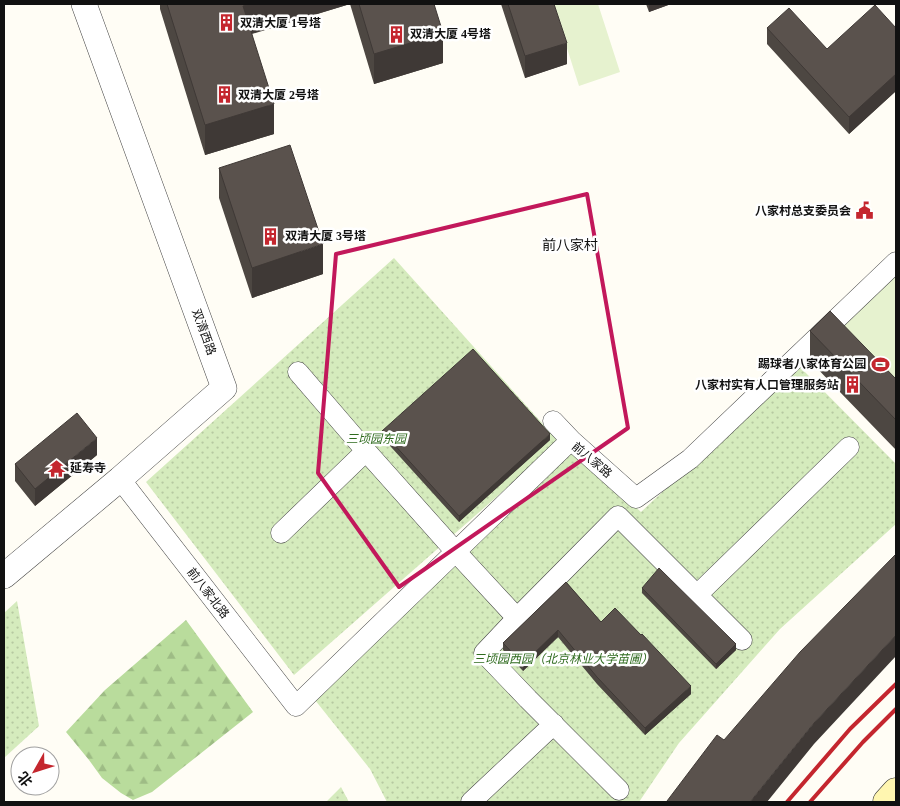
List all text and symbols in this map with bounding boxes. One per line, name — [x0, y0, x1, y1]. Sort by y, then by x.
building icon: 双清大厦 1号塔 — [216, 13, 236, 33]
place label: 双清大厦 1号塔 — [240, 16, 321, 30]
building icon: 双清大厦 4号塔 — [386, 24, 406, 44]
place label: 双清大厦 4号塔 — [410, 27, 491, 41]
building icon: 双清大厦 2号塔 — [214, 85, 234, 105]
place label: 双清大厦 2号塔 — [238, 88, 319, 102]
public building icon: 八家村总支委员会 — [855, 201, 875, 221]
place label: 八家村总支委员会 — [755, 204, 851, 218]
building icon: 双清大厦 3号塔 — [261, 226, 281, 246]
place label: 双清大厦 3号塔 — [285, 229, 366, 243]
district label: 前八家村 — [542, 237, 598, 253]
street label: 双清西路 — [189, 307, 219, 357]
sports icon: 踢球者八家体育公园 — [870, 354, 890, 374]
place label: 踢球者八家体育公园 — [758, 357, 866, 371]
building icon: 八家村实有人口管理服务站 — [843, 375, 863, 395]
place label: 八家村实有人口管理服务站 — [695, 378, 839, 392]
park label: 三顷园东园 — [346, 432, 408, 446]
street label: 前八家路 — [569, 439, 615, 481]
temple icon: 延寿寺 — [46, 458, 66, 478]
place label: 延寿寺 — [70, 461, 106, 475]
street label: 前八家北路 — [184, 565, 232, 621]
park label: 三顷园西园（北京林业大学苗圃） — [473, 652, 653, 666]
north arrow — [10, 746, 60, 796]
text: 北 — [15, 769, 36, 789]

